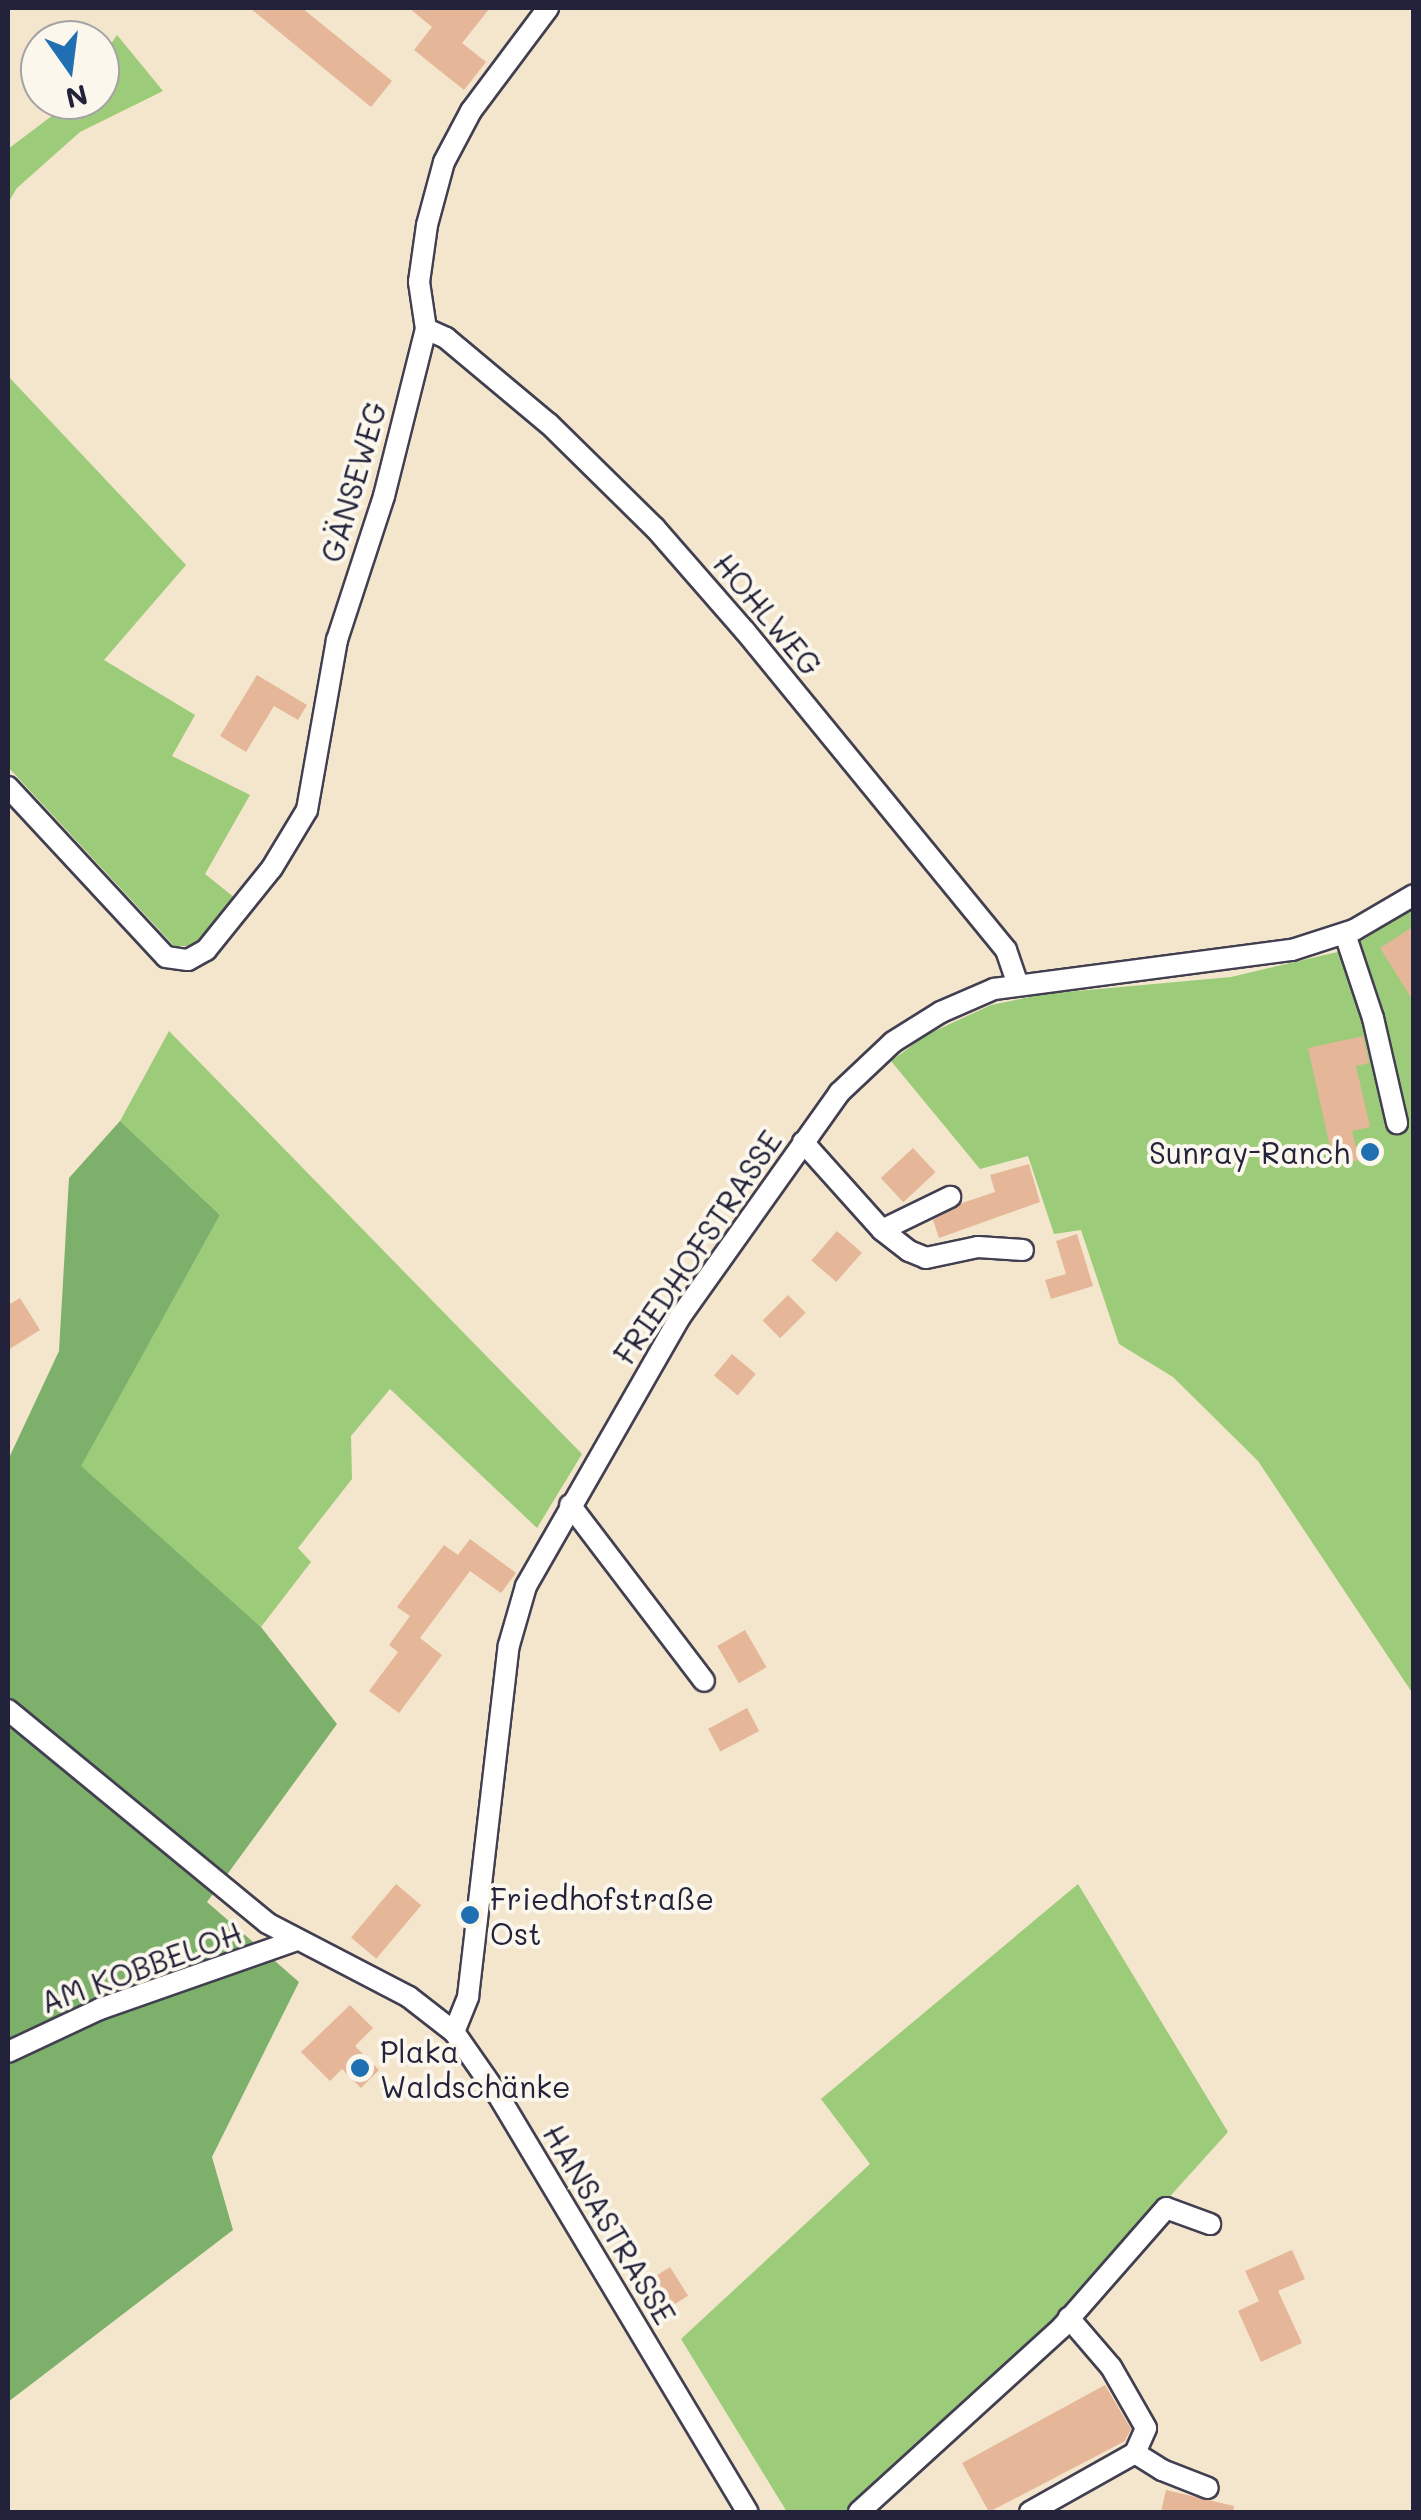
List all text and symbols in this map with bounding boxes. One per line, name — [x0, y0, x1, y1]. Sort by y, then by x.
north arrow — [20, 20, 120, 120]
text: N — [62, 77, 91, 117]
street label: GÄNSEWEG — [313, 398, 393, 566]
street label: HOHLWEG — [707, 546, 829, 682]
street label: FRIEDHOFSTRASSE — [606, 1124, 788, 1370]
place label: Sunray-Ranch — [1149, 1134, 1350, 1170]
marker: Sunray-Ranch — [1359, 1141, 1381, 1163]
place label: Friedhofstraße Ost — [490, 1880, 714, 1950]
marker: Friedhofstraße Ost — [459, 1904, 481, 1926]
street label: AM KOBBELOH — [35, 1914, 247, 2020]
place label: Plaka Waldschänke — [380, 2033, 571, 2104]
marker: Plaka Waldschänke — [349, 2057, 371, 2079]
street label: HANSASTRASSE — [536, 2118, 684, 2330]

